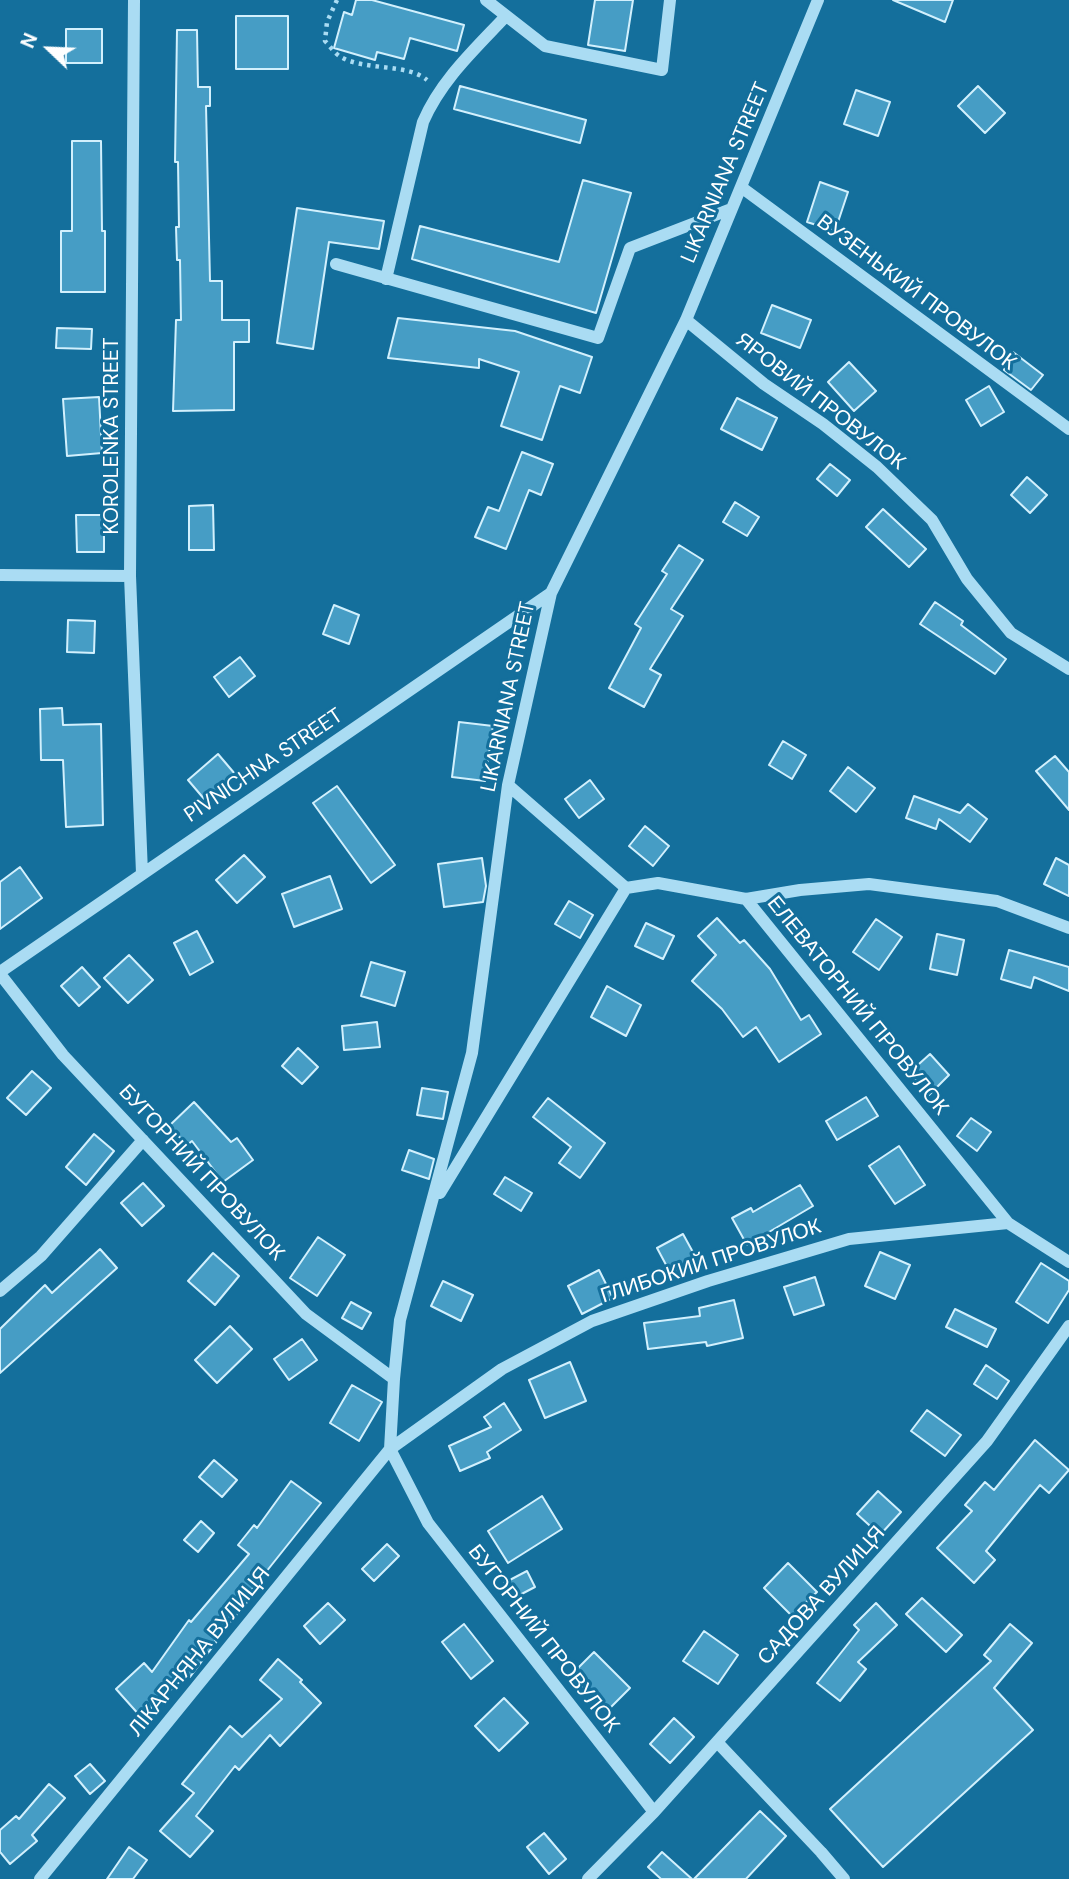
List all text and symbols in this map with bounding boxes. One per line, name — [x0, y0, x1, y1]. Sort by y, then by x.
north arrow — [14, 14, 84, 84]
text: N — [15, 29, 43, 52]
street label: LIKARNIANA STREET — [677, 79, 775, 267]
street label: ВУЗЕНЬКИЙ ПРОВУЛОК — [811, 210, 1021, 376]
street label: ЯРОВИЙ ПРОВУЛОК — [730, 328, 910, 476]
street label: KOROLENKA STREET — [99, 337, 125, 535]
street label: LIKARNIANA STREET — [477, 600, 541, 794]
street label: PIVNICHNA STREET — [180, 704, 348, 828]
street label: ЕЛЕВАТОРНИЙ ПРОВУЛОК — [761, 892, 953, 1120]
street label: БУГОРНИЙ ПРОВУЛОК — [113, 1080, 289, 1266]
street label: ГЛИБОКИЙ ПРОВУЛОК — [598, 1214, 824, 1310]
street label: САДОВА ВУЛИЦЯ — [753, 1521, 891, 1671]
street label: БУГОРНИЙ ПРОВУЛОК — [462, 1540, 624, 1738]
street label: ЛІКАРНЯНА ВУЛИЦЯ — [124, 1562, 276, 1742]

